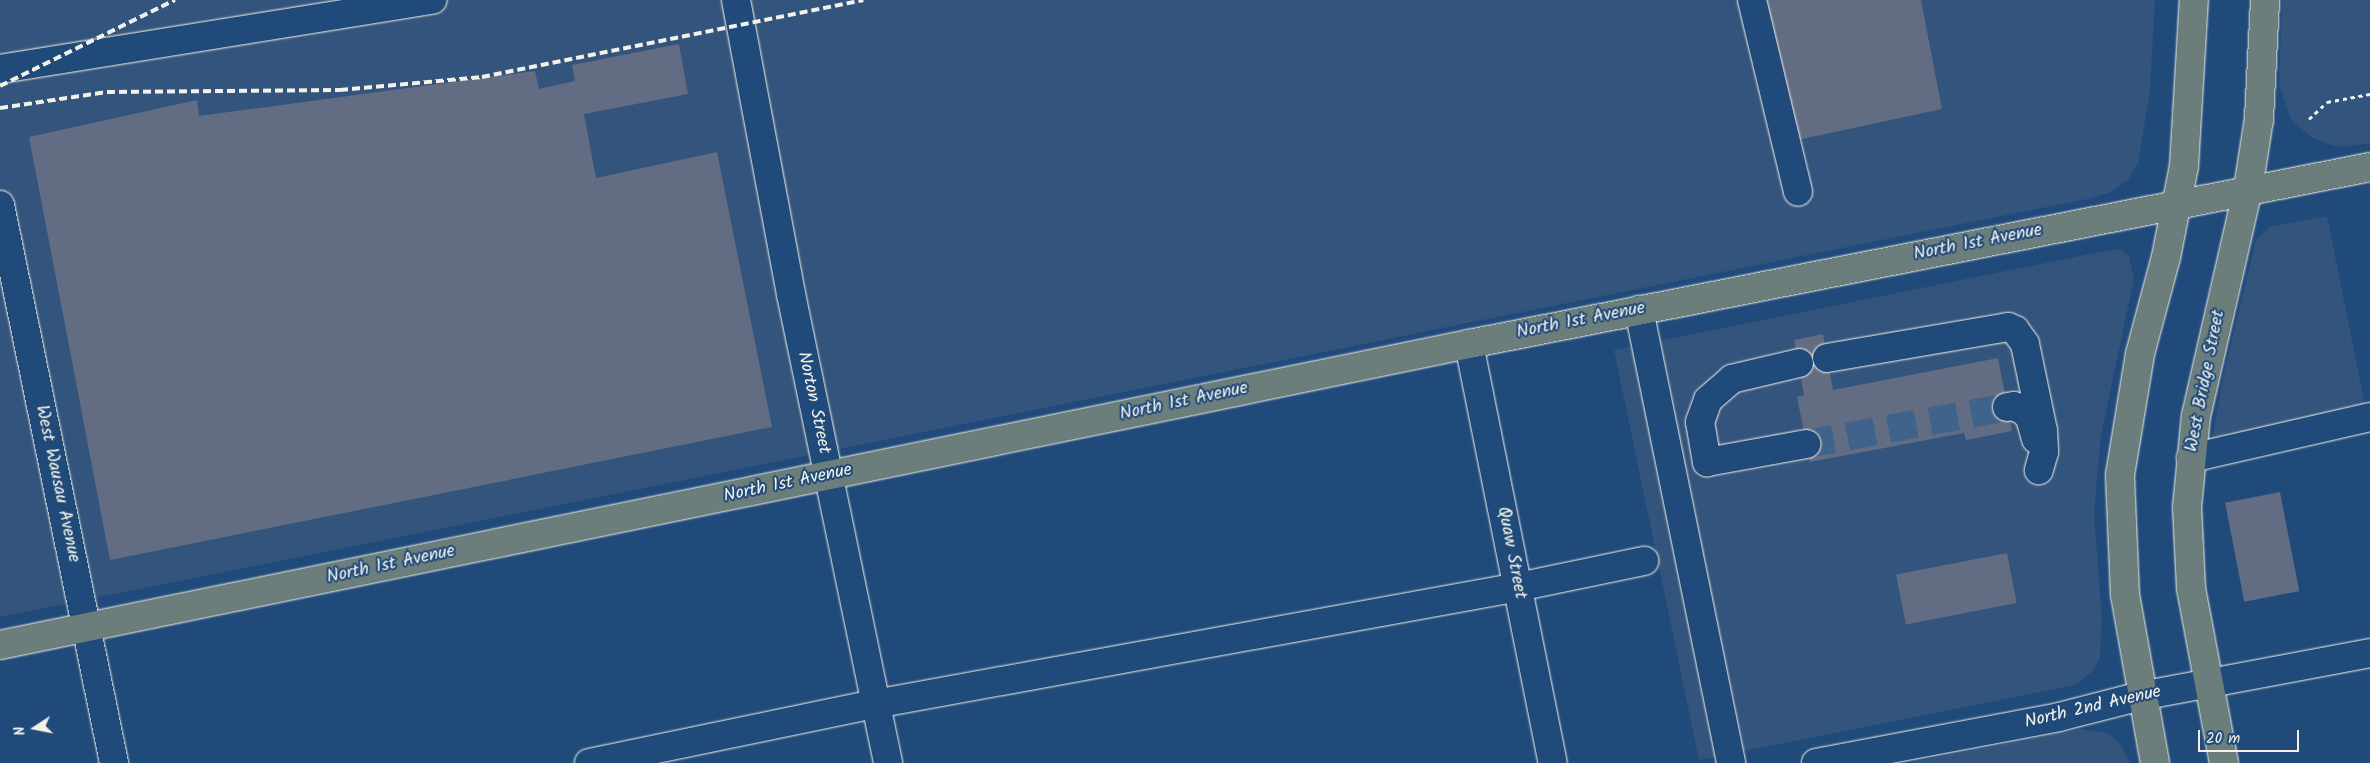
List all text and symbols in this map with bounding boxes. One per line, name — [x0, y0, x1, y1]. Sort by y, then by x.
street label: North 1st Avenue — [1912, 220, 2044, 266]
street label: North 1st Avenue — [1515, 298, 1647, 344]
street label: West Bridge Street — [2182, 308, 2230, 454]
street label: Norton Street — [792, 350, 834, 456]
street label: North 1st Avenue — [1118, 378, 1250, 426]
street label: West Wausau Avenue — [30, 403, 84, 565]
street label: North 1st Avenue — [722, 460, 854, 508]
street label: Quaw Street — [1491, 505, 1531, 601]
street label: North 1st Avenue — [325, 541, 457, 589]
street label: North 2nd Avenue — [2023, 682, 2163, 734]
north arrow — [10, 703, 60, 753]
scale bar — [2200, 720, 2301, 752]
text: N — [9, 724, 32, 737]
text: 20 m — [2206, 727, 2240, 751]

